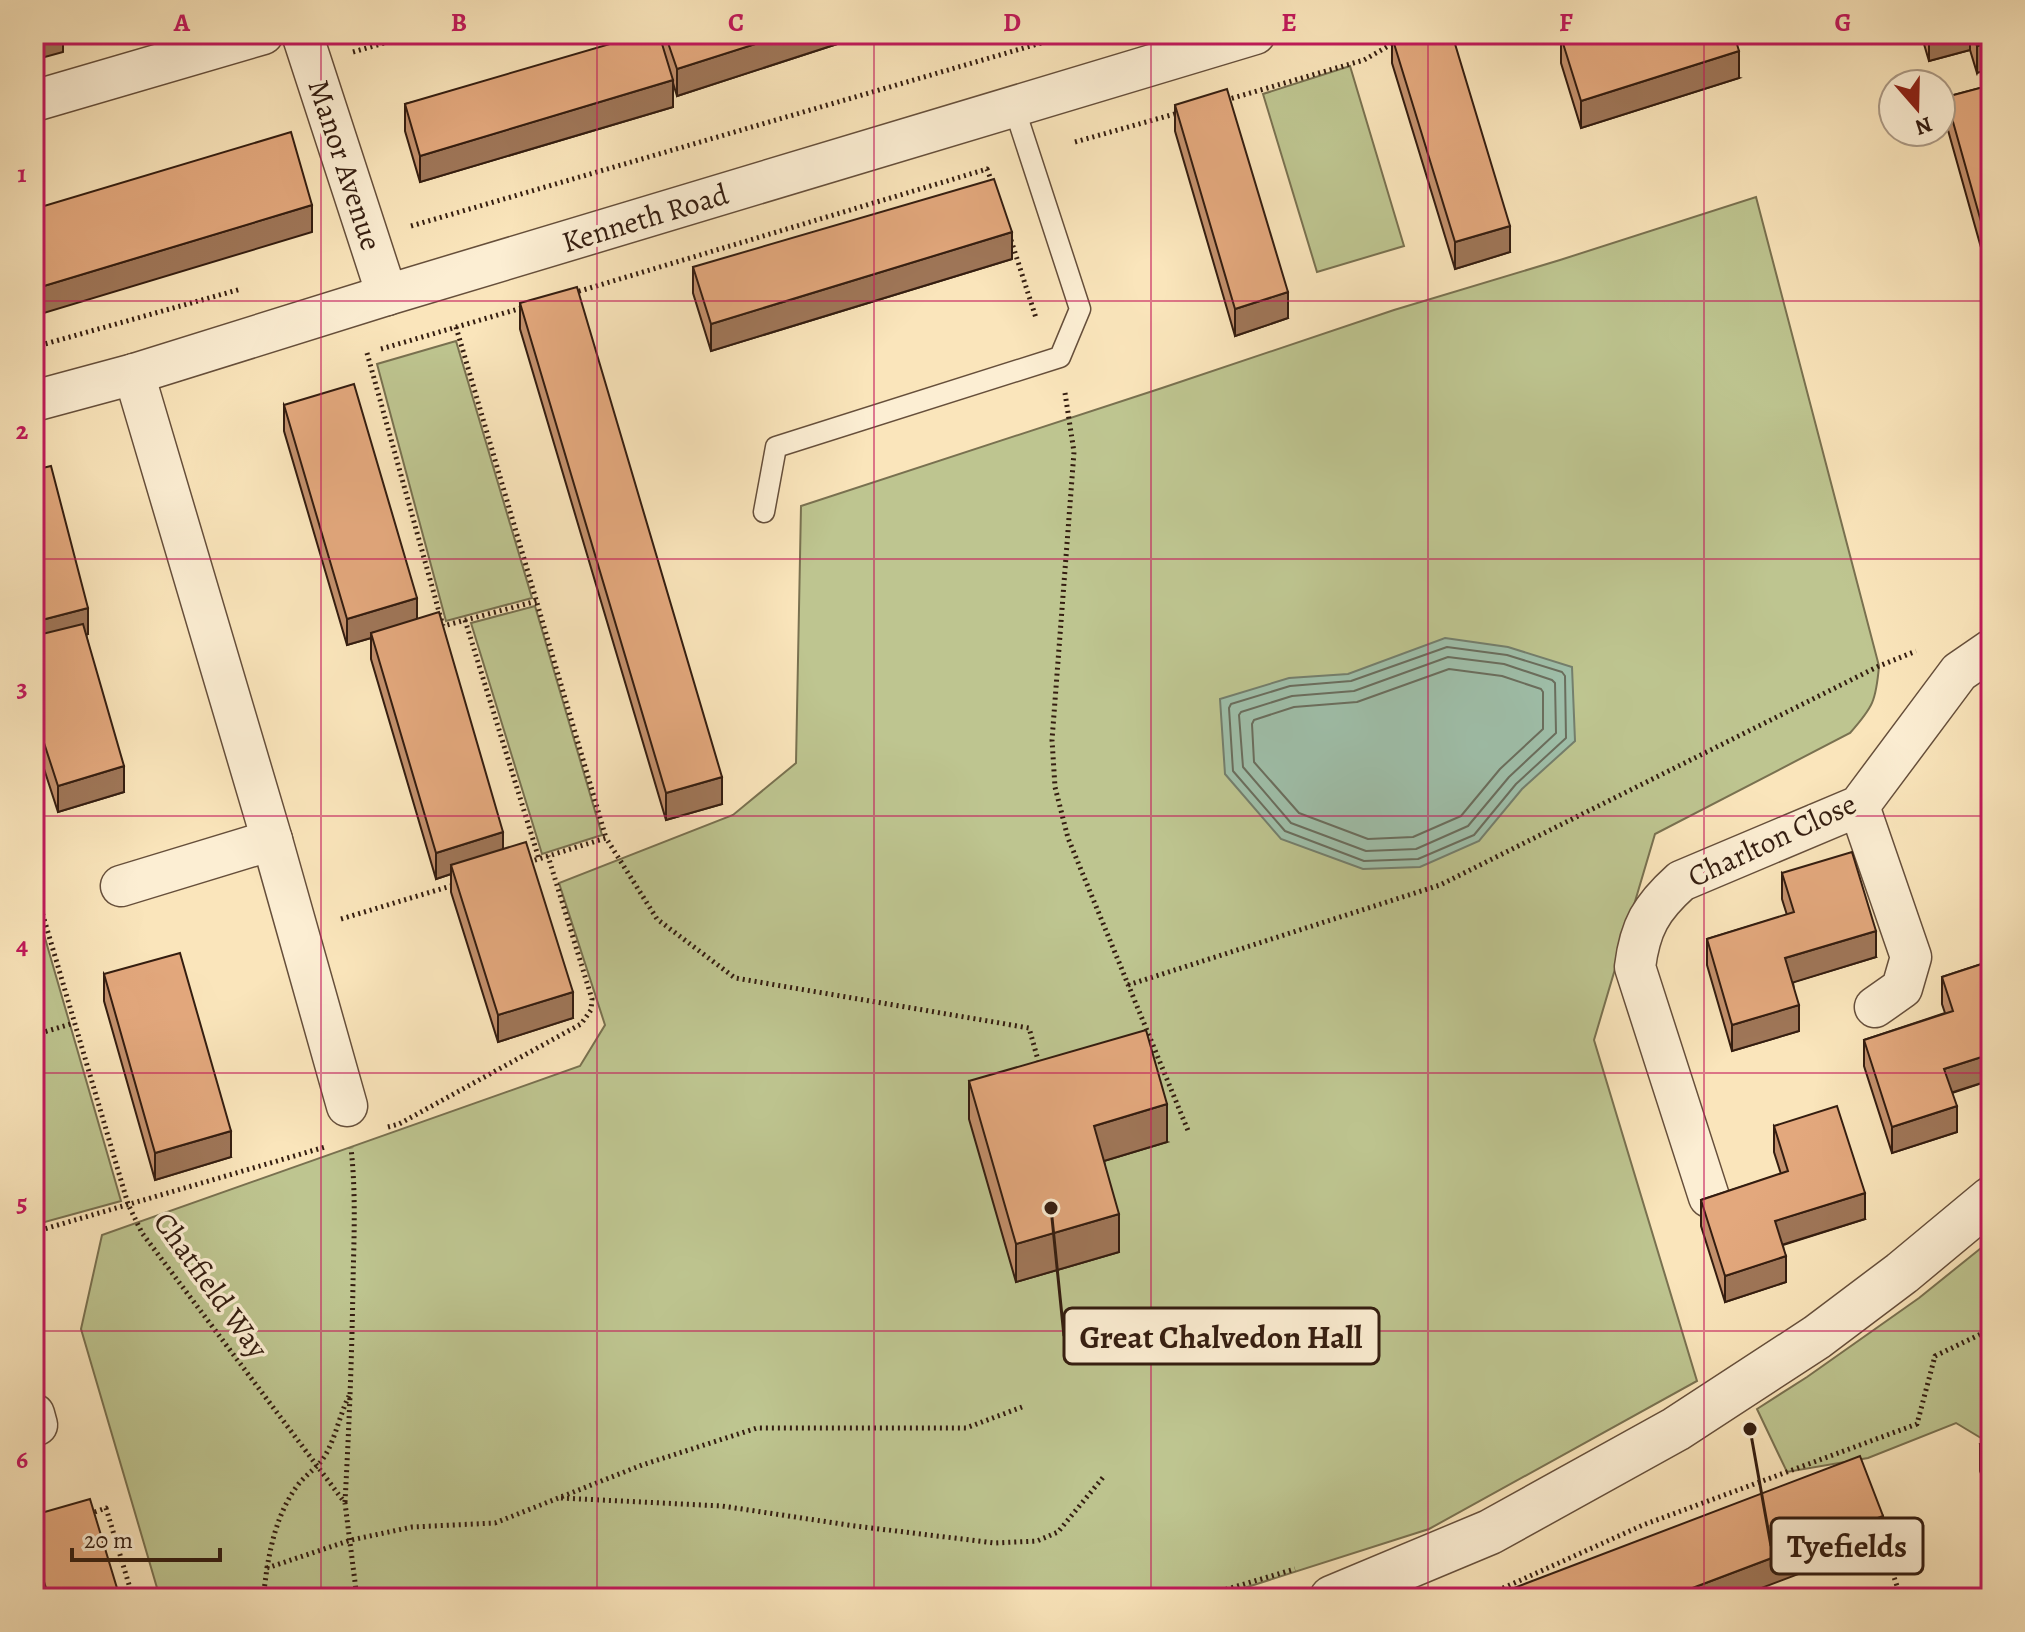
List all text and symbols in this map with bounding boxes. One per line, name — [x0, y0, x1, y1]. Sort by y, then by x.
text: A — [173, 5, 191, 40]
text: B — [451, 5, 467, 40]
text: C — [728, 5, 744, 40]
text: D — [1003, 5, 1021, 40]
text: E — [1281, 5, 1297, 40]
text: F — [1559, 5, 1573, 40]
text: G — [1834, 5, 1852, 40]
north arrow — [1877, 68, 1957, 148]
street label: Manor Avenue — [299, 75, 391, 255]
text: N — [1911, 109, 1936, 143]
text: 1 — [17, 156, 27, 191]
street label: Kenneth Road — [557, 173, 734, 262]
text: 2 — [16, 413, 29, 448]
text: 3 — [16, 670, 28, 705]
street label: Charlton Close — [1681, 784, 1863, 896]
text: 4 — [16, 928, 28, 963]
text: 5 — [16, 1185, 28, 1220]
street label: Chatfield Way — [144, 1204, 278, 1367]
callout: Great Chalvedon Hall — [1064, 1308, 1379, 1364]
text: Great Chalvedon Hall — [1080, 1315, 1363, 1359]
text: 6 — [16, 1442, 28, 1477]
scale bar — [72, 1512, 220, 1562]
callout: Tyefields — [1771, 1518, 1923, 1574]
text: 20 m — [84, 1524, 133, 1556]
text: Tyefields — [1787, 1524, 1907, 1568]

